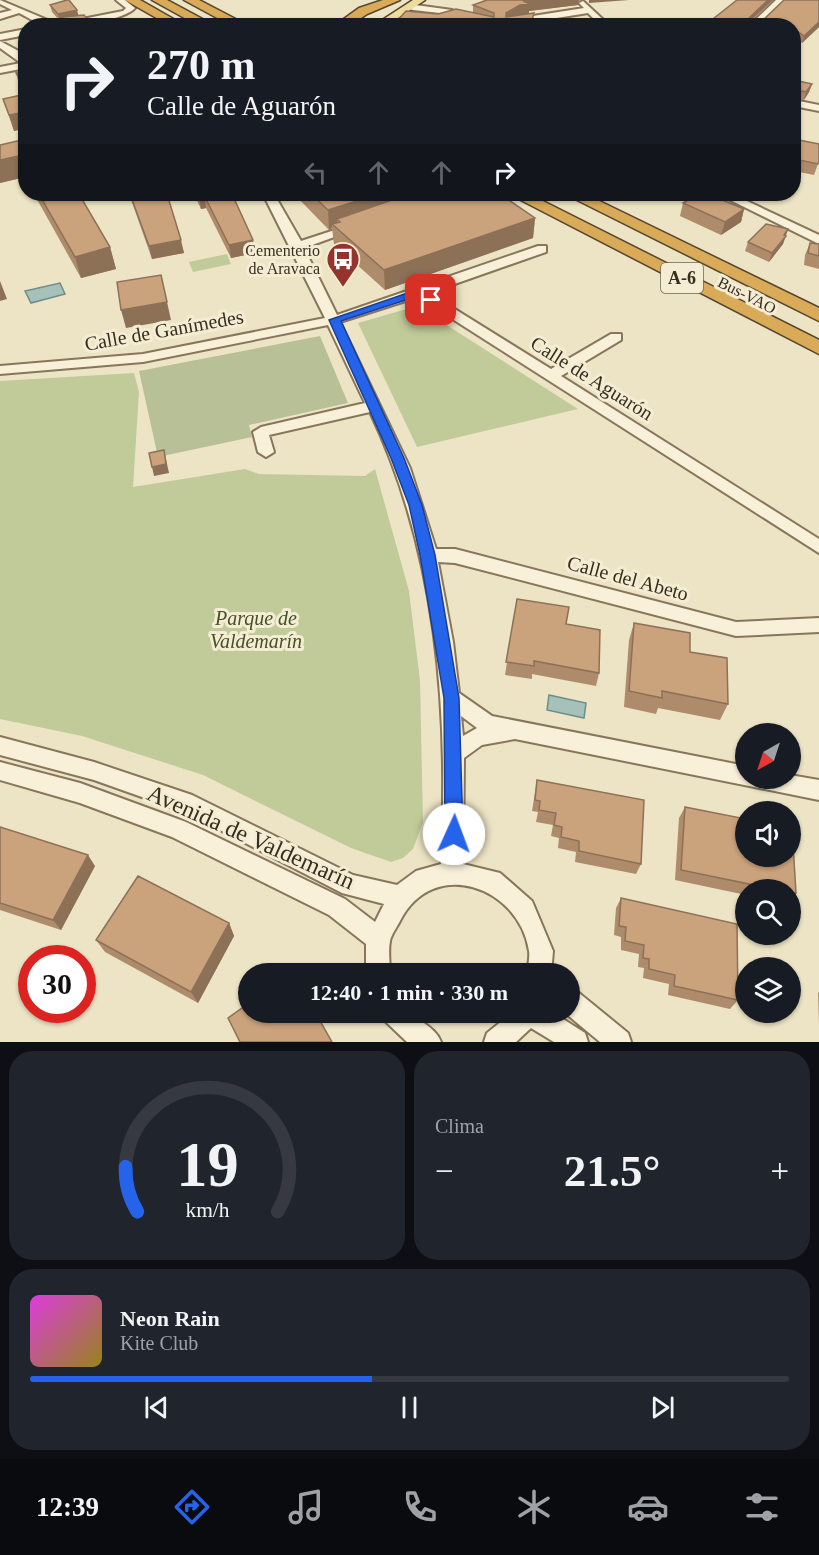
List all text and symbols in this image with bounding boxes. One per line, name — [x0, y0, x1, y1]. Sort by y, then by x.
icon: right — [48, 42, 126, 120]
text: 270 m — [147, 42, 256, 88]
text: Calle de Aguarón — [147, 91, 336, 121]
icon: left — [299, 156, 332, 189]
icon: ahead — [362, 156, 395, 189]
icon: ahead — [425, 156, 458, 189]
icon: right — [488, 156, 521, 189]
bus stop icon: Cementerio de Aravaca — [325, 241, 361, 288]
place label: Cementerio de Aravaca — [245, 242, 320, 277]
road number: A-6 — [661, 263, 703, 293]
street label: Bus-VAO — [715, 273, 779, 317]
pin — [405, 274, 456, 325]
icon: arrive — [414, 283, 447, 316]
street label: Calle de Ganímedes — [83, 305, 245, 355]
street label: Calle de Aguarón — [526, 332, 657, 425]
street label: Calle del Abeto — [565, 551, 691, 605]
park label: Parque de Valdemarín — [210, 607, 302, 652]
north arrow — [735, 723, 801, 789]
map controls — [735, 723, 801, 1023]
street label: Avenida de Valdemarín — [143, 779, 359, 895]
button: sound — [735, 801, 801, 867]
position arrow — [422, 802, 486, 866]
button: search — [735, 879, 801, 945]
speed limit sign: 30 — [18, 945, 96, 1023]
button: layers — [735, 957, 801, 1023]
text: 12:40 · 1 min · 330 m — [310, 980, 508, 1005]
text: Clima — [435, 1115, 484, 1137]
text: 19 — [176, 1130, 238, 1199]
text: 21.5° — [564, 1146, 660, 1196]
text: − — [435, 1153, 454, 1189]
text: + — [770, 1153, 789, 1189]
text: km/h — [185, 1199, 229, 1223]
text: Neon Rain — [120, 1306, 220, 1331]
text: Kite Club — [120, 1332, 198, 1354]
icon: previous — [140, 1391, 173, 1424]
icon: pause — [393, 1391, 426, 1424]
icon: next — [646, 1391, 679, 1424]
icon: directions — [171, 1486, 213, 1528]
icon: music — [285, 1486, 327, 1528]
icon: phone — [399, 1486, 441, 1528]
icon: climate — [513, 1486, 555, 1528]
icon: car — [627, 1486, 669, 1528]
icon: filters — [741, 1486, 783, 1528]
text: 12:39 — [36, 1492, 99, 1522]

